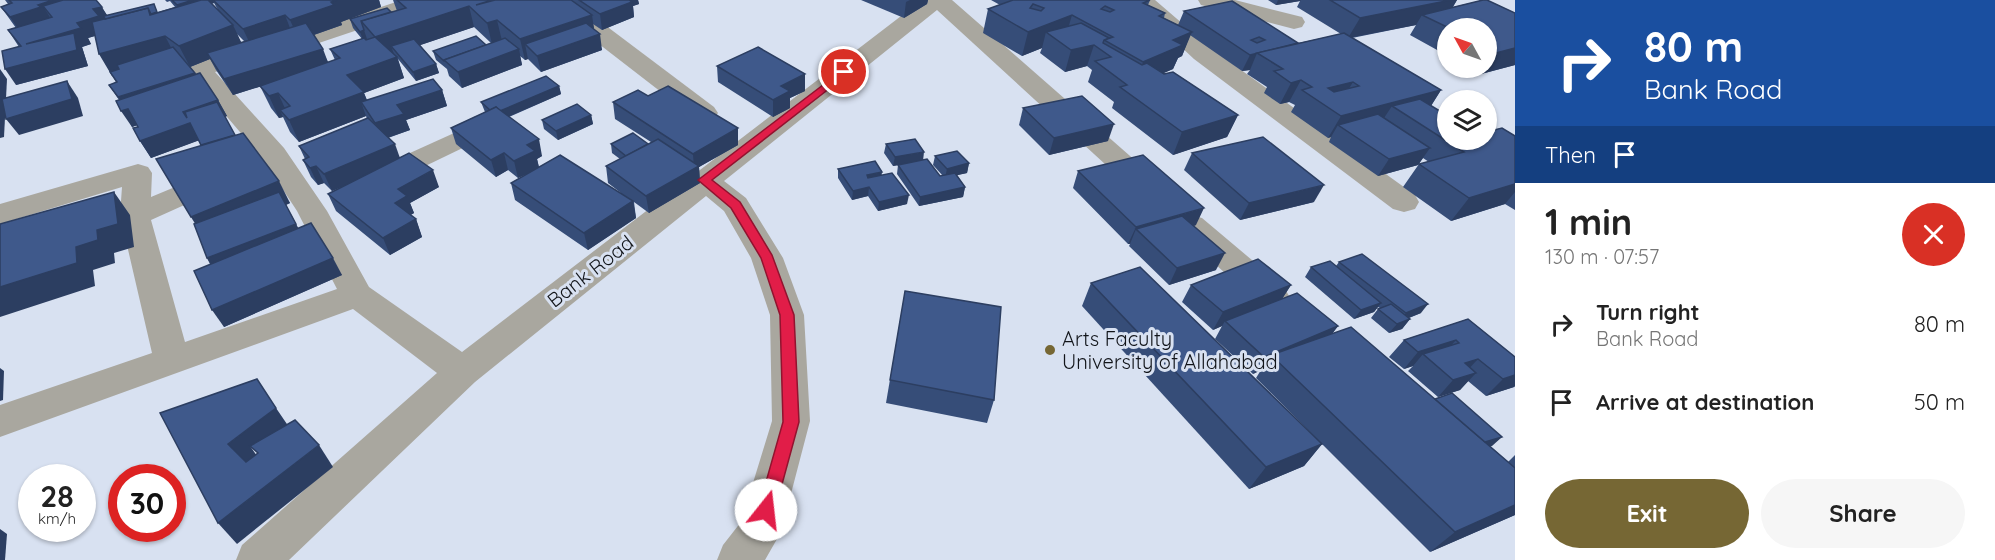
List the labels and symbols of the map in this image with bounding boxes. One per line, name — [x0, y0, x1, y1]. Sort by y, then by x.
north arrow — [1437, 18, 1497, 78]
pin — [818, 46, 869, 97]
street label: Bank Road — [542, 230, 638, 312]
place label: Arts Faculty University of Allahabad — [1062, 326, 1278, 374]
marker: Arts Faculty University of Allahabad — [1043, 343, 1057, 357]
speed limit sign: 30 — [108, 464, 186, 542]
position arrow — [734, 478, 798, 542]

